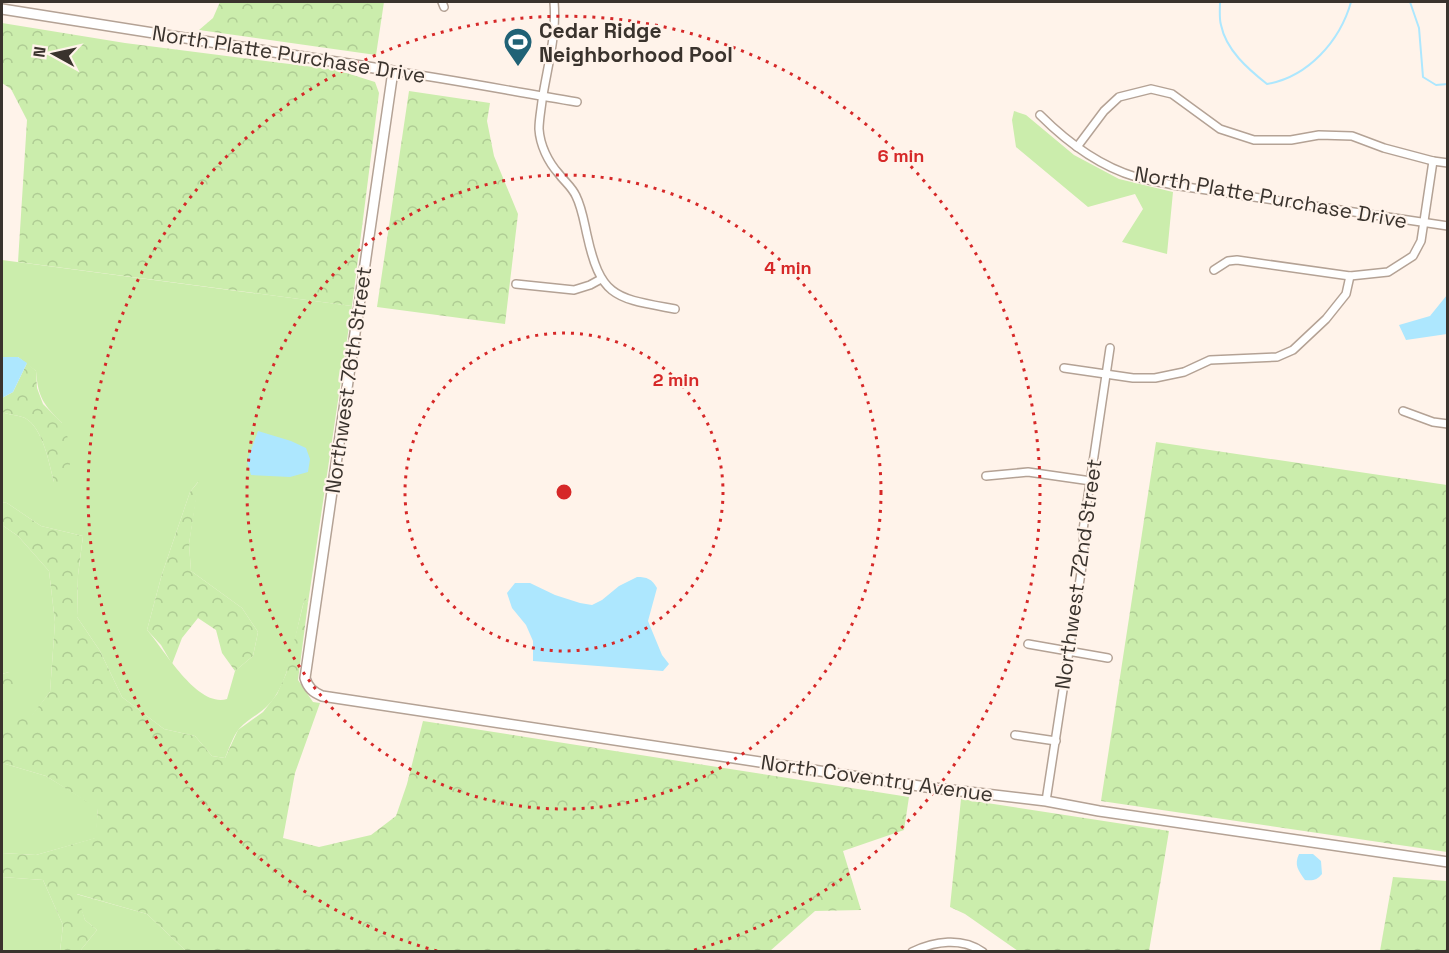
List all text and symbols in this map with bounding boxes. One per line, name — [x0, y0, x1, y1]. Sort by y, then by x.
place label: Cedar Ridge Neighborhood Pool — [539, 17, 733, 68]
street label: North Platte Purchase Drive — [150, 19, 428, 89]
north arrow — [24, 24, 84, 84]
sports icon: Cedar Ridge Neighborhood Pool — [502, 26, 534, 68]
text: N — [28, 45, 51, 59]
text: 6 min — [878, 144, 924, 167]
street label: North Platte Purchase Drive — [1133, 160, 1409, 234]
text: 4 min — [764, 256, 812, 279]
street label: Northwest 76th Street — [319, 265, 377, 495]
text: 2 min — [653, 368, 699, 391]
street label: Northwest 72nd Street — [1048, 457, 1108, 691]
centre of rings — [554, 482, 574, 502]
street label: North Coventry Avenue — [759, 748, 995, 808]

